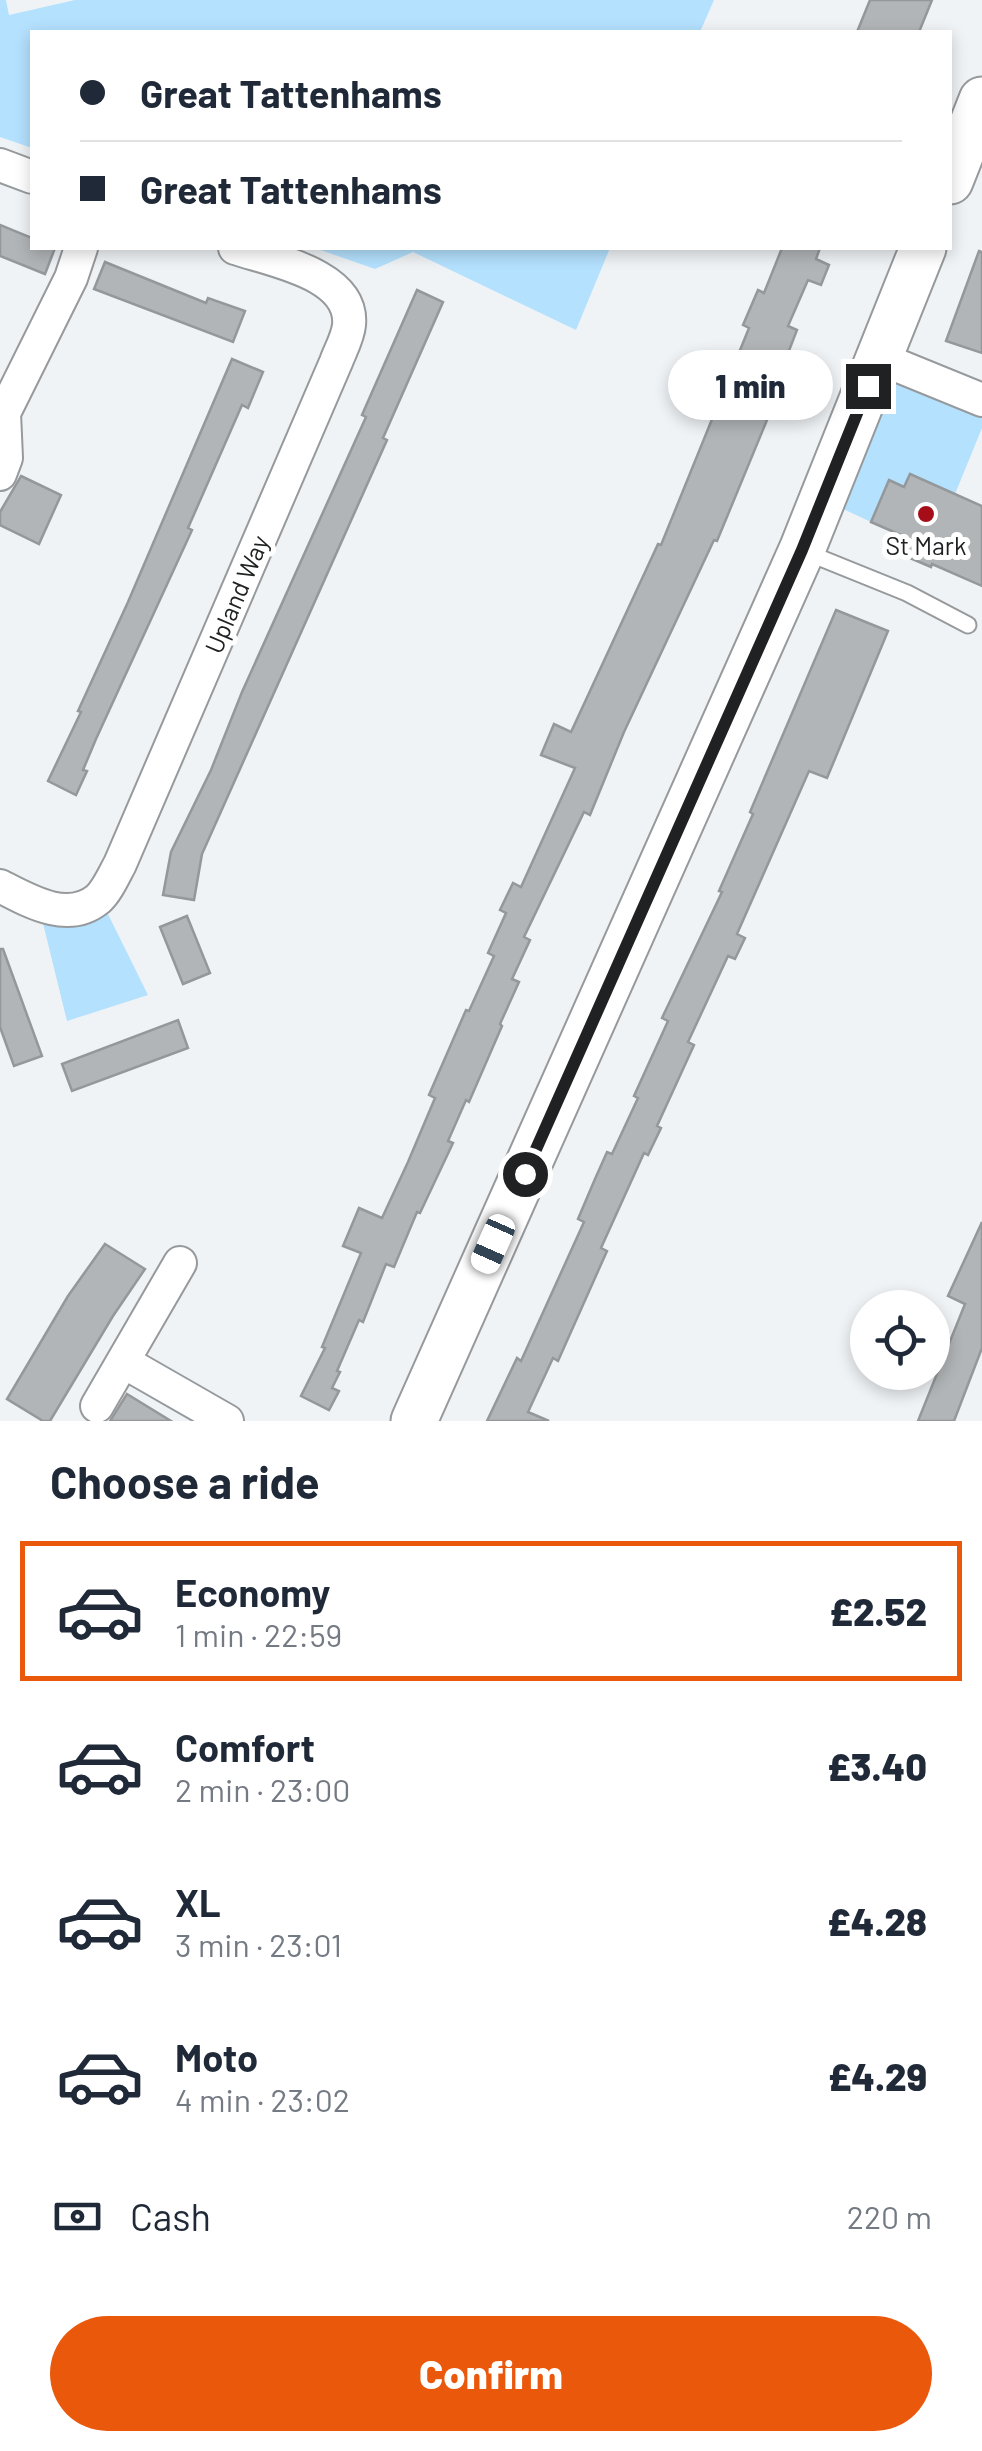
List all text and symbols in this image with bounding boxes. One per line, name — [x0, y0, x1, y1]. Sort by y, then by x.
text: Great Tattenhams — [140, 70, 442, 116]
text: Great Tattenhams — [140, 166, 442, 212]
callout: 1 min — [668, 351, 833, 421]
route end — [846, 364, 891, 409]
text: 1 min — [715, 366, 786, 404]
marker: St Mark — [915, 503, 937, 525]
street label: Upland Way — [198, 530, 274, 658]
place label: St Mark — [886, 530, 966, 560]
route start — [503, 1152, 548, 1197]
car — [467, 1210, 519, 1278]
map controls — [850, 1290, 950, 1390]
button: locate — [850, 1290, 950, 1390]
text: Choose a ride — [50, 1454, 320, 1508]
icon: car — [55, 1566, 145, 1656]
text: Economy — [175, 1569, 330, 1615]
text: £2.52 — [830, 1588, 927, 1634]
text: 1 min · 22:59 — [175, 1615, 342, 1653]
icon: car — [55, 1721, 145, 1811]
text: Comfort — [175, 1724, 315, 1770]
text: £3.40 — [827, 1743, 927, 1789]
text: 2 min · 23:00 — [175, 1770, 350, 1808]
icon: car — [55, 1876, 145, 1966]
text: XL — [175, 1879, 221, 1925]
text: £4.28 — [827, 1898, 927, 1944]
text: 3 min · 23:01 — [175, 1925, 342, 1963]
icon: car — [55, 2031, 145, 2121]
text: Moto — [175, 2034, 258, 2080]
text: £4.29 — [828, 2053, 927, 2099]
text: 4 min · 23:02 — [175, 2080, 350, 2118]
icon: cash — [50, 2189, 105, 2244]
text: Cash — [130, 2193, 211, 2239]
text: 220 m — [847, 2197, 932, 2235]
button: Confirm — [50, 2316, 932, 2431]

